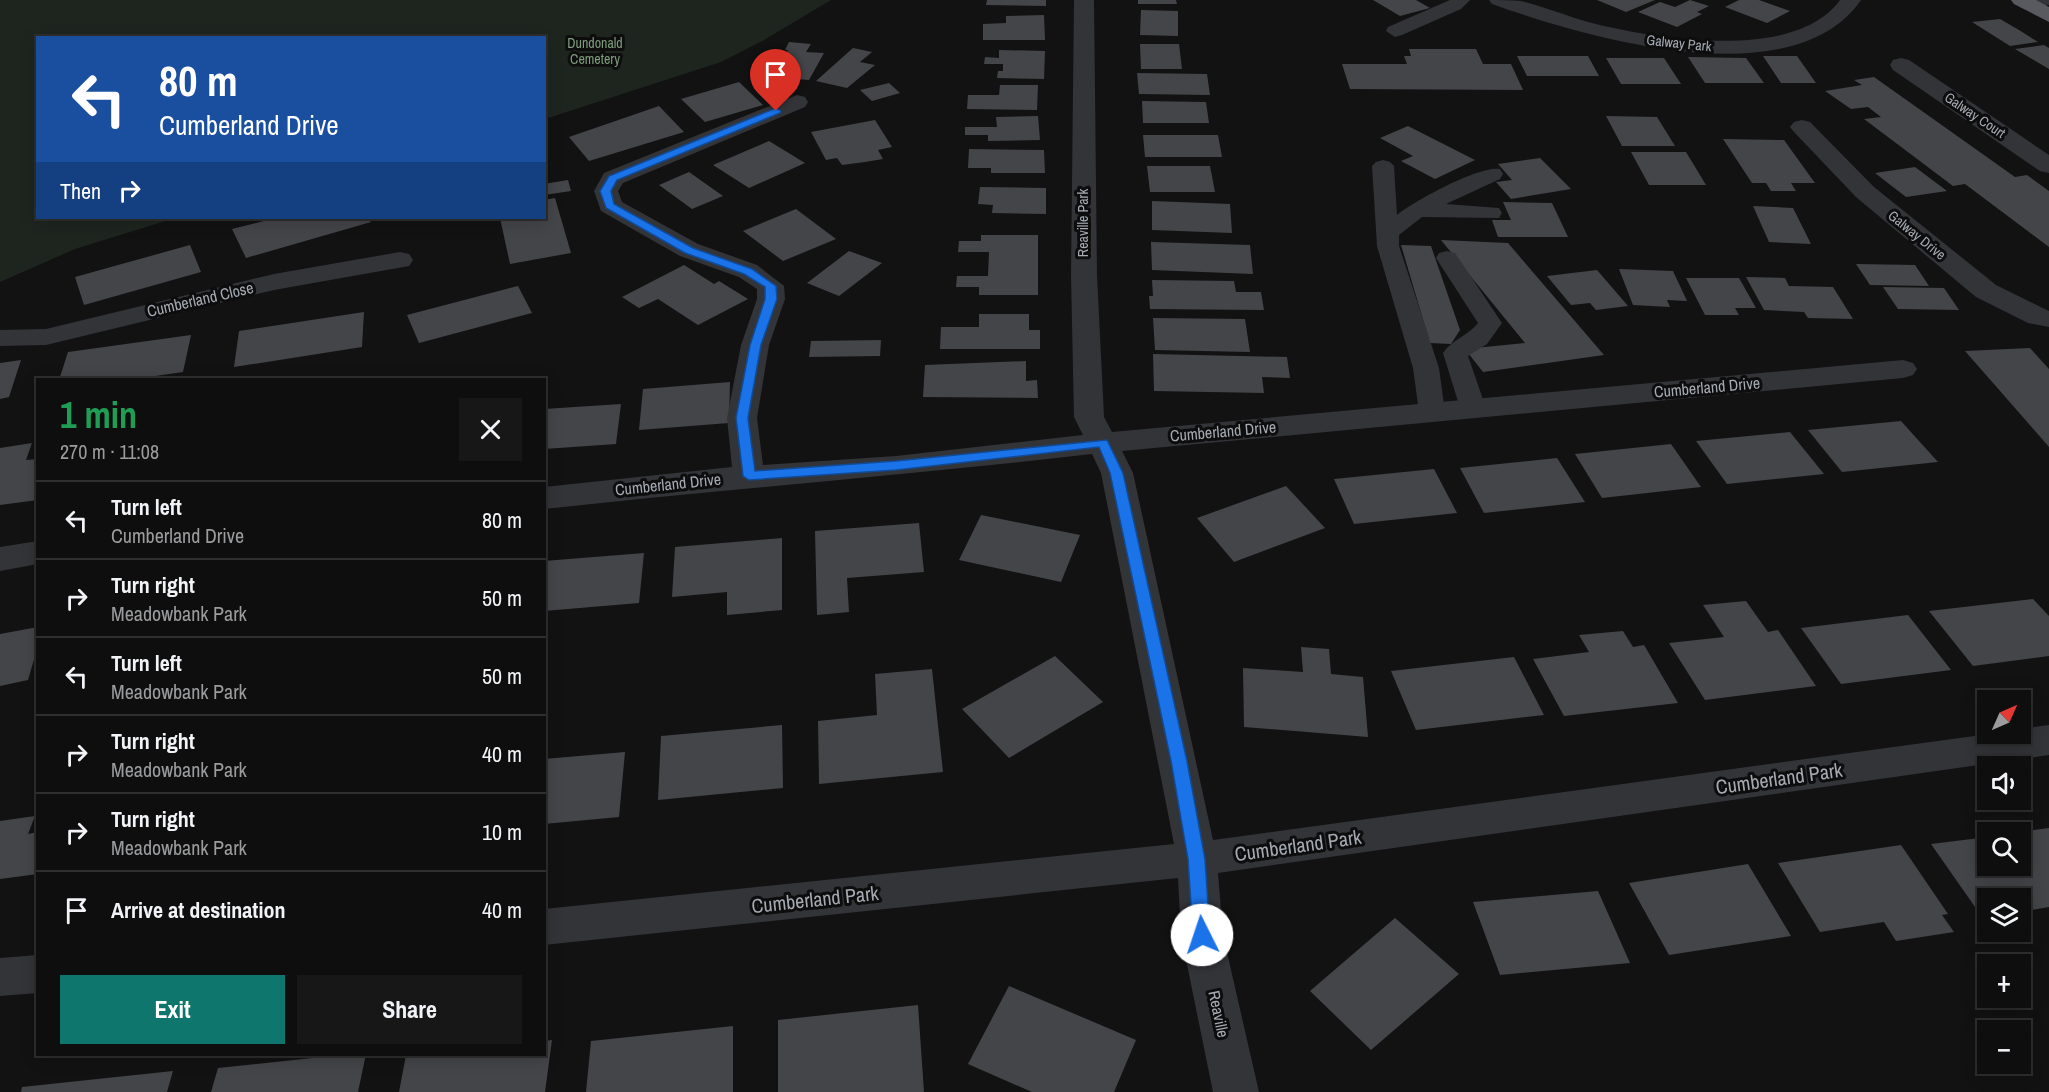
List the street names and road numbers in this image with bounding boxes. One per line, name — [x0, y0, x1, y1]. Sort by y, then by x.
street label: Galway Park — [1646, 31, 1713, 55]
street label: Galway Court — [1941, 88, 2009, 142]
street label: Reaville Park — [1074, 189, 1092, 257]
street label: Galway Drive — [1885, 206, 1949, 264]
street label: Cumberland Close — [145, 276, 255, 322]
street label: Cumberland Drive — [1653, 371, 1761, 403]
street label: Cumberland Drive — [1169, 415, 1277, 447]
street label: Cumberland Drive — [614, 467, 722, 501]
street label: Cumberland Park — [1714, 756, 1845, 800]
street label: Cumberland Park — [1233, 823, 1364, 867]
street label: Cumberland Park — [750, 879, 881, 919]
street label: Reaville — [1203, 989, 1235, 1039]

